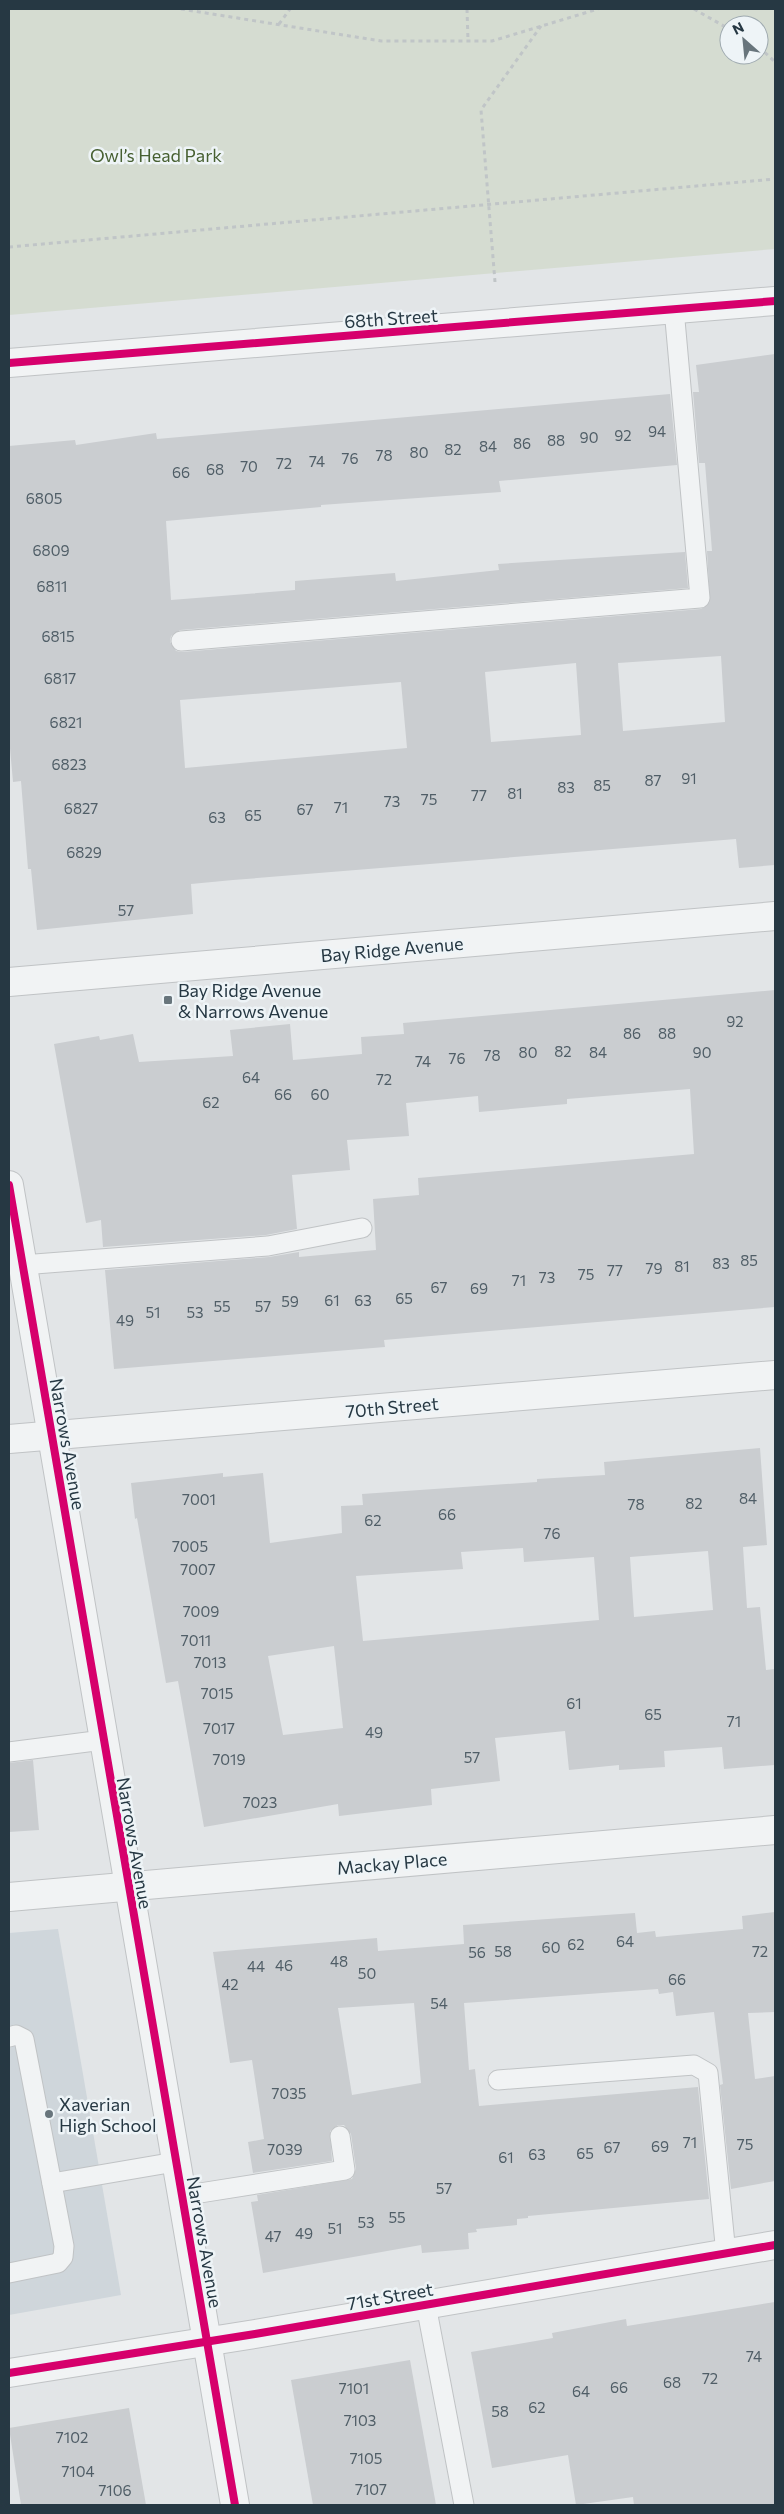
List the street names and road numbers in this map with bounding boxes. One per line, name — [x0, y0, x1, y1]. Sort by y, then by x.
street label: 68th Street — [343, 304, 439, 332]
street label: Bay Ridge Avenue — [320, 932, 464, 966]
street label: Narrows Avenue — [46, 1376, 90, 1512]
street label: 70th Street — [345, 1392, 439, 1422]
street label: Narrows Avenue — [113, 1775, 157, 1911]
street label: Mackay Place — [336, 1847, 448, 1879]
street label: Narrows Avenue — [183, 2174, 227, 2310]
street label: 71st Street — [345, 2278, 435, 2314]

